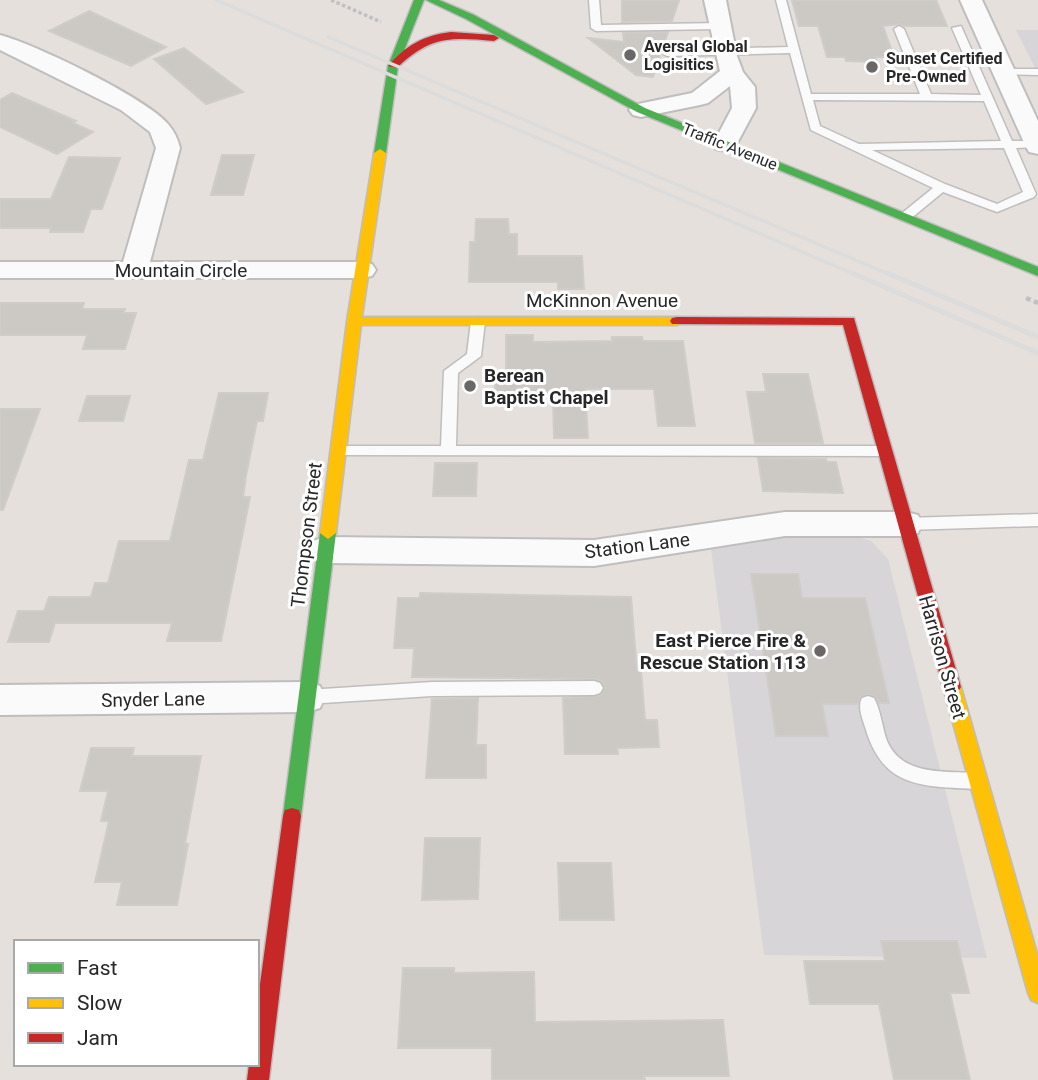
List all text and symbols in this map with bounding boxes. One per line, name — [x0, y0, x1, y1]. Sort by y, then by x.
place label: Aversal Global Logisitics — [644, 37, 748, 74]
marker: Aversal Global Logisitics — [622, 47, 638, 63]
place label: Sunset Certified Pre-Owned — [886, 49, 1002, 86]
marker: Sunset Certified Pre-Owned — [864, 59, 880, 75]
street label: Traffic Avenue — [679, 119, 780, 174]
street label: Mountain Circle — [115, 259, 247, 282]
street label: McKinnon Avenue — [526, 289, 678, 312]
place label: Berean Baptist Chapel — [484, 364, 609, 409]
marker: Berean Baptist Chapel — [462, 378, 478, 394]
street label: Thompson Street — [286, 461, 327, 609]
street label: Station Lane — [583, 528, 691, 563]
street label: Harrison Street — [914, 593, 971, 722]
place label: East Pierce Fire & Rescue Station 113 — [640, 629, 806, 674]
marker: East Pierce Fire & Rescue Station 113 — [812, 643, 828, 659]
street label: Snyder Lane — [101, 687, 205, 712]
legend — [14, 940, 259, 1066]
text: Fast — [77, 956, 118, 980]
text: Slow — [77, 991, 123, 1015]
text: Jam — [77, 1026, 118, 1050]

